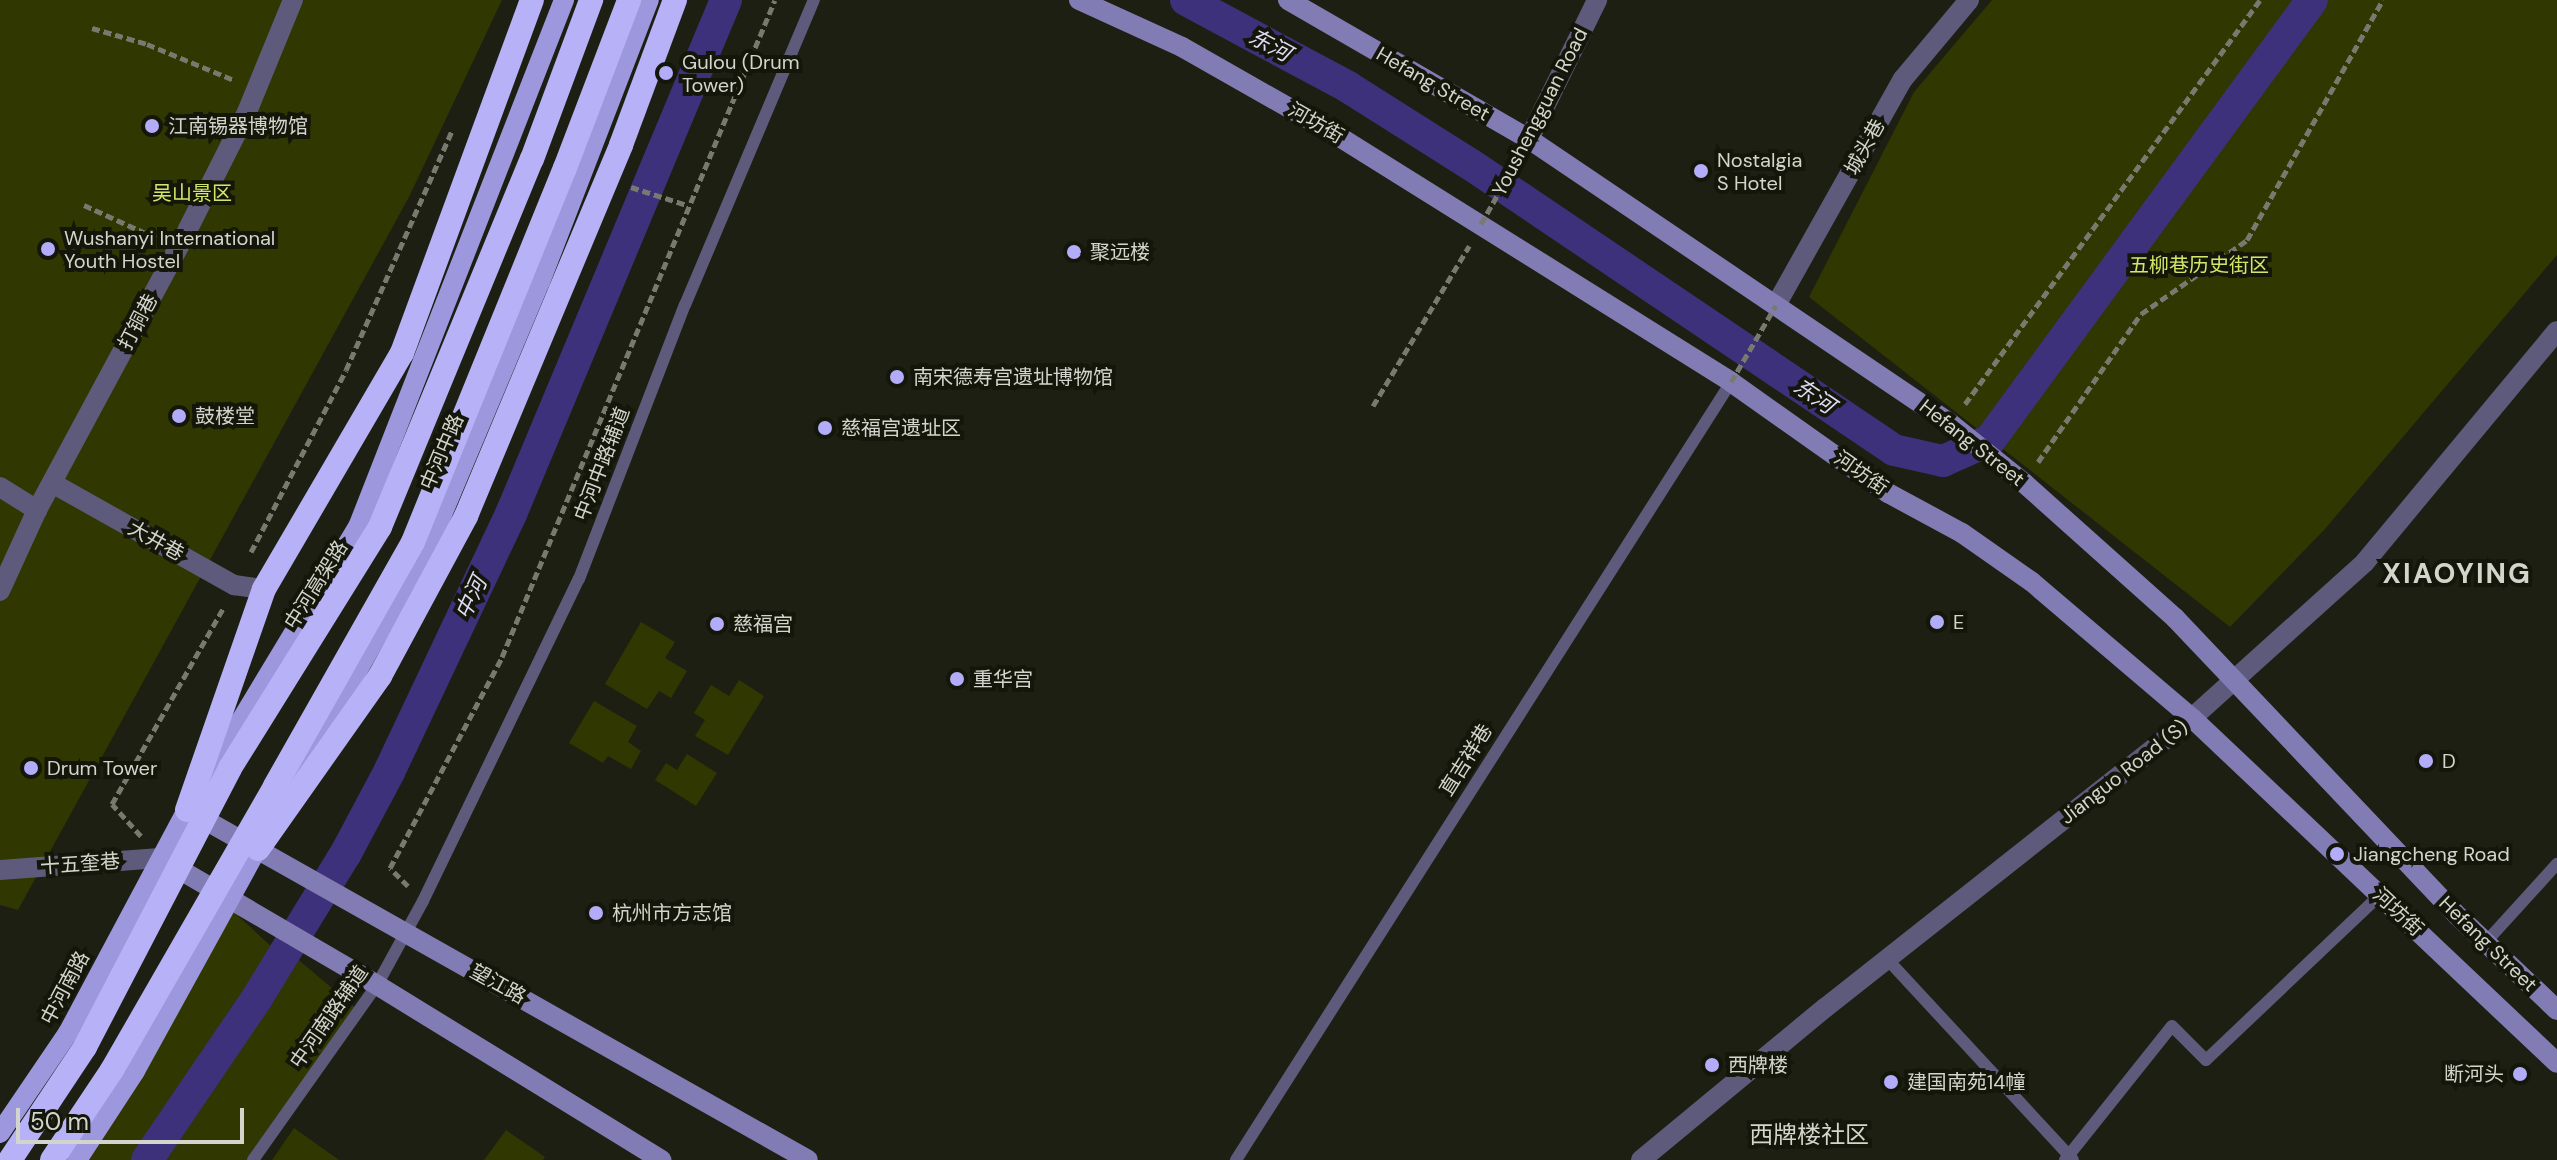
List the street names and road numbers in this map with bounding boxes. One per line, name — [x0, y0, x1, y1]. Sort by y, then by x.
street label: Youshengguan Road — [1487, 24, 1593, 200]
street label: Hefang Street — [1372, 42, 1494, 126]
street label: 河坊街 — [1284, 98, 1348, 148]
street label: 城头巷 — [1840, 115, 1890, 179]
street label: 打铜巷 — [113, 290, 163, 354]
street label: Hefang Street — [1915, 394, 2029, 492]
street label: 中河中路辅道 — [569, 404, 635, 524]
street label: 中河中路 — [415, 410, 469, 494]
street label: 河坊街 — [1830, 446, 1892, 500]
street label: 大井巷 — [124, 516, 188, 566]
street label: 中河高架路 — [279, 536, 353, 634]
street label: Jianguo Road (S) — [2055, 715, 2193, 829]
street label: 直吉祥巷 — [1435, 720, 1497, 800]
street label: 十五奎巷 — [39, 849, 121, 879]
street label: 河坊街 — [2368, 883, 2428, 941]
street label: Hefang Street — [2434, 891, 2542, 997]
street label: 中河南路 — [36, 947, 94, 1029]
street label: 望江路 — [466, 959, 530, 1009]
street label: 中河南路辅道 — [285, 961, 373, 1073]

